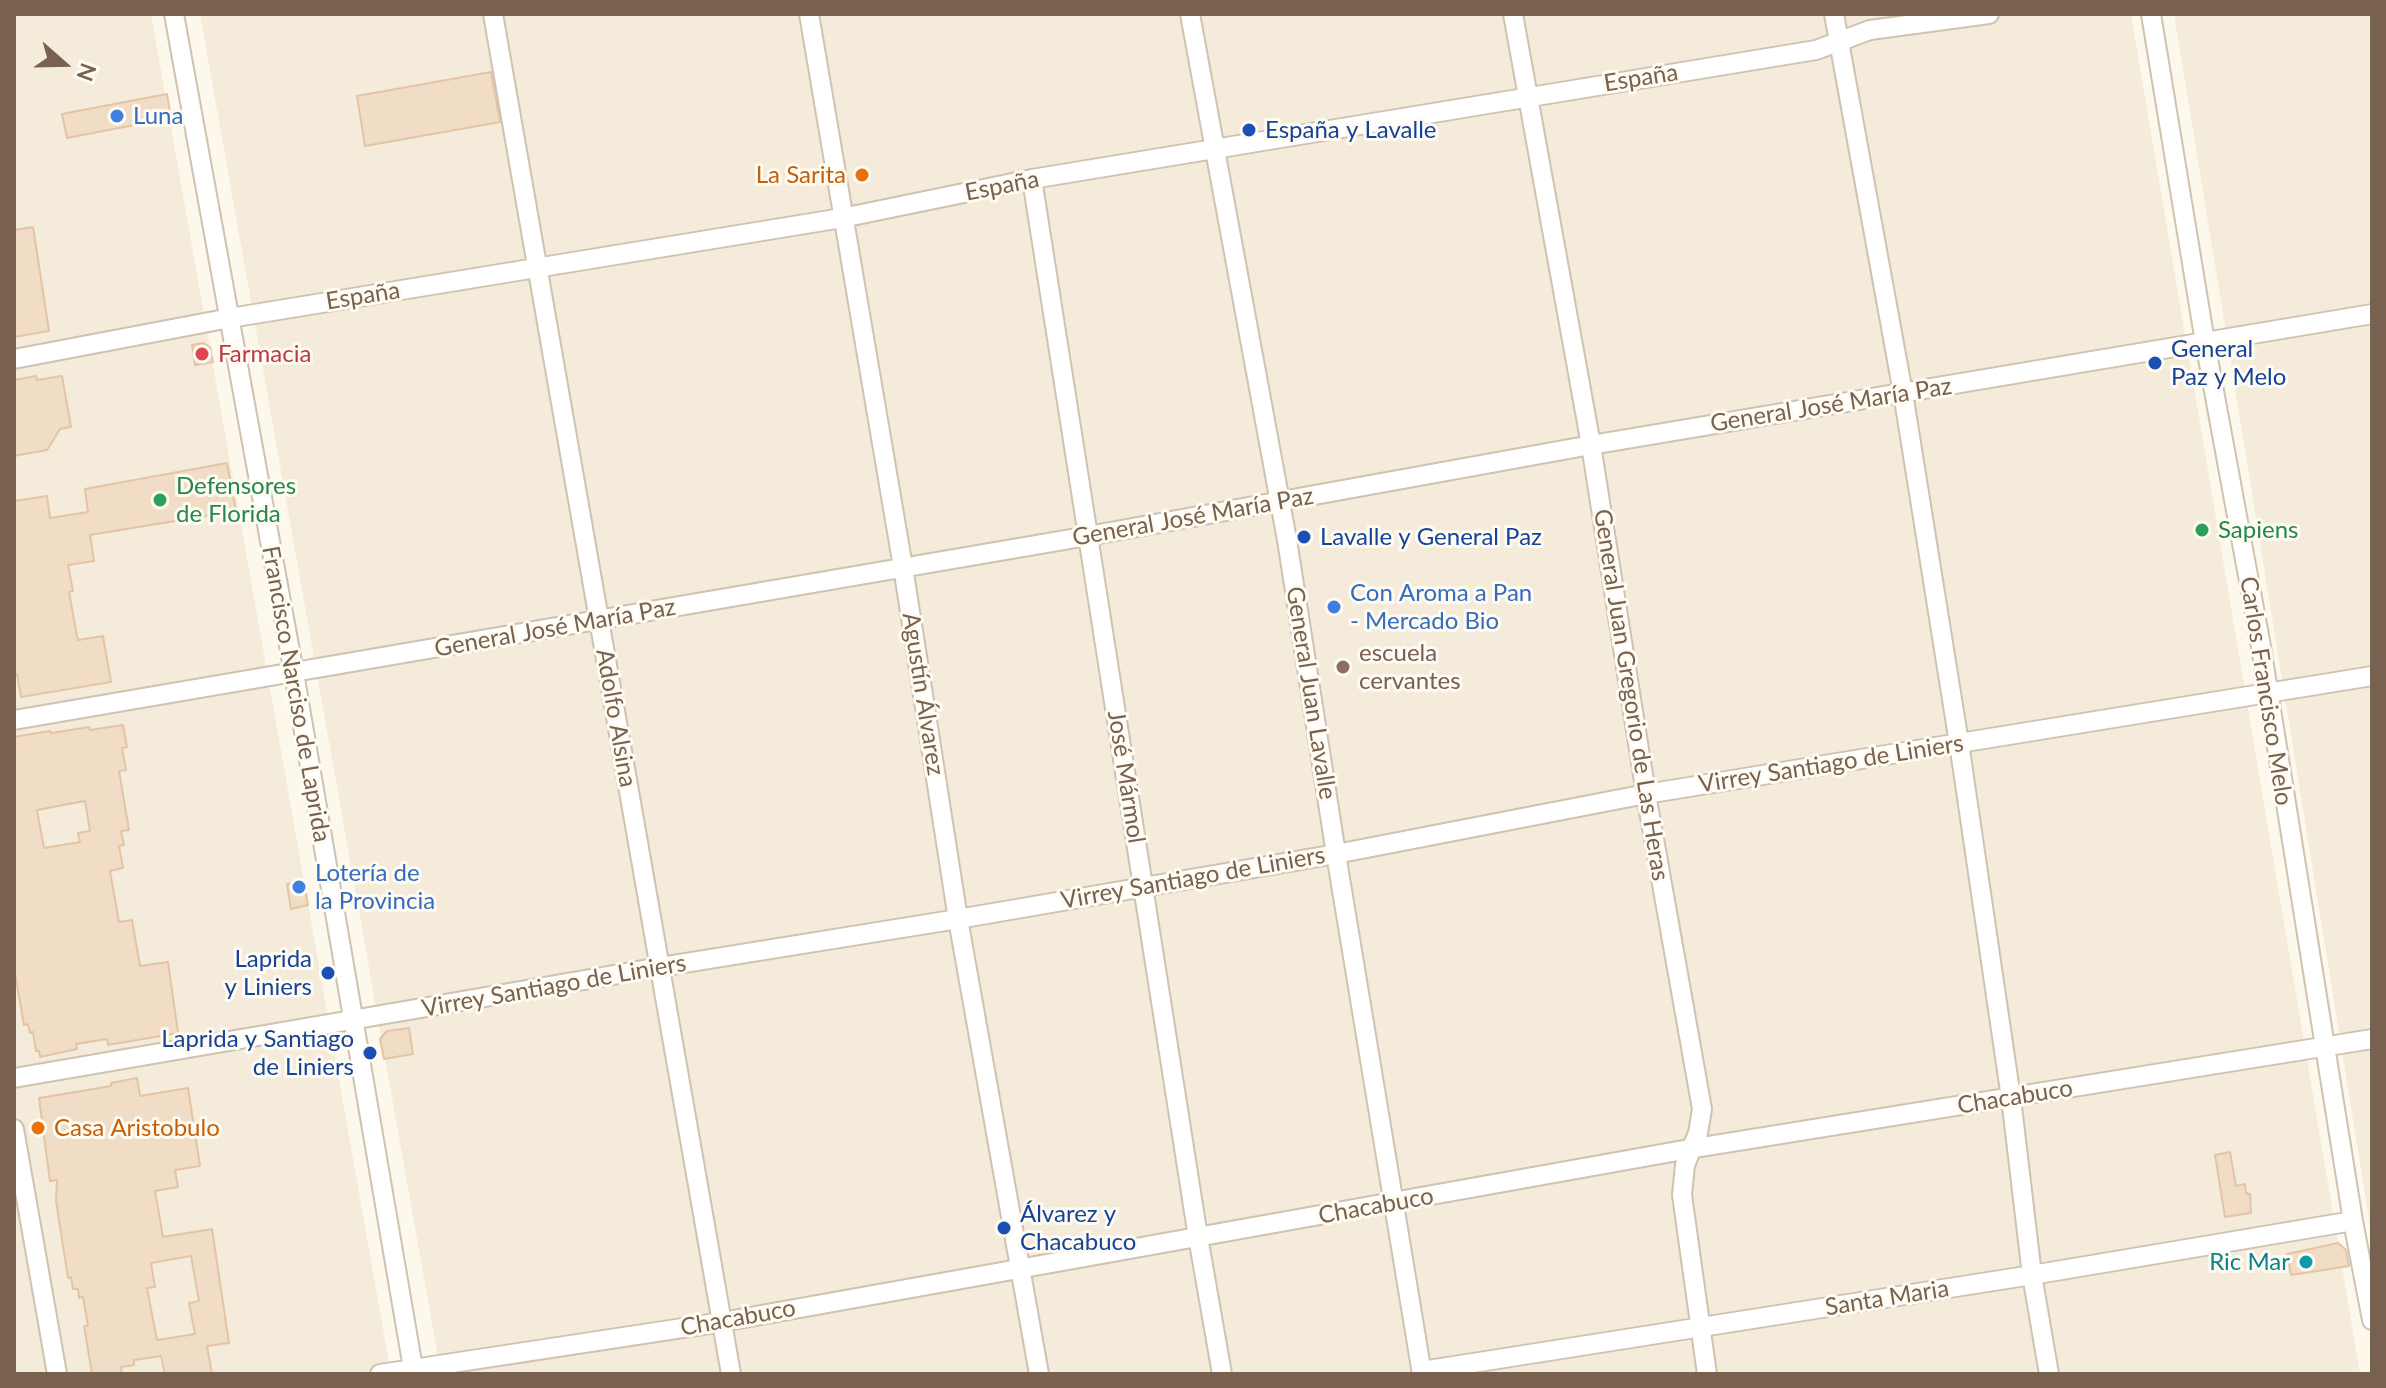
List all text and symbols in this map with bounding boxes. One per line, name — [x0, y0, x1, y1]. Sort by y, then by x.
north arrow — [24, 24, 104, 104]
street label: España — [1602, 58, 1680, 98]
text: N — [71, 60, 103, 85]
place label: Luna — [133, 102, 183, 130]
marker: Luna — [108, 107, 126, 125]
place label: España y Lavalle — [1265, 116, 1436, 144]
marker: España y Lavalle — [1240, 121, 1258, 139]
place label: La Sarita — [756, 161, 846, 189]
street label: España — [963, 165, 1041, 207]
marker: La Sarita — [853, 166, 871, 184]
street label: España — [324, 276, 402, 316]
place label: General Paz y Melo — [2171, 335, 2286, 391]
place label: Farmacia — [218, 340, 311, 368]
marker: Farmacia — [193, 345, 211, 363]
marker: General Paz y Melo — [2146, 354, 2164, 372]
street label: General José María Paz — [1708, 372, 1954, 438]
place label: Defensores de Florida — [176, 472, 296, 528]
street label: General José María Paz — [1070, 482, 1316, 552]
marker: Defensores de Florida — [151, 491, 169, 509]
street label: General Juan Gregorio de Las Heras — [1587, 507, 1675, 883]
place label: Sapiens — [2218, 516, 2298, 544]
marker: Sapiens — [2193, 521, 2211, 539]
place label: Lavalle y General Paz — [1320, 523, 1542, 551]
marker: Lavalle y General Paz — [1295, 528, 1313, 546]
street label: Francisco Narciso de Laprida — [256, 544, 336, 844]
street label: Carlos Francisco Melo — [2234, 574, 2298, 808]
place label: Con Aroma a Pan - Mercado Bio — [1350, 579, 1532, 635]
street label: General Juan Lavalle — [1280, 585, 1342, 801]
street label: General José María Paz — [432, 593, 678, 663]
marker: Con Aroma a Pan - Mercado Bio — [1325, 598, 1343, 616]
street label: Agustín Álvarez — [896, 611, 950, 777]
place label: escuela cervantes — [1359, 639, 1461, 695]
street label: Adolfo Alsina — [590, 647, 642, 789]
marker: escuela cervantes — [1334, 658, 1352, 676]
street label: José Mármol — [1101, 709, 1151, 845]
street label: Virrey Santiago de Liniers — [1696, 729, 1966, 799]
street label: Virrey Santiago de Liniers — [1059, 841, 1327, 915]
place label: Lotería de la Provincia — [315, 859, 435, 915]
marker: Lotería de la Provincia — [290, 878, 308, 896]
place label: Laprida y Liniers — [225, 945, 312, 1001]
street label: Virrey Santiago de Liniers — [420, 949, 688, 1023]
marker: Laprida y Liniers — [319, 964, 337, 982]
place label: Laprida y Santiago de Liniers — [161, 1025, 354, 1081]
marker: Laprida y Santiago de Liniers — [361, 1044, 379, 1062]
street label: Chacabuco — [1955, 1074, 2075, 1120]
place label: Casa Aristobulo — [54, 1114, 220, 1142]
marker: Casa Aristobulo — [29, 1119, 47, 1137]
street label: Chacabuco — [1316, 1182, 1436, 1230]
place label: Álvarez y Chacabuco — [1020, 1200, 1136, 1256]
marker: Álvarez y Chacabuco — [995, 1219, 1013, 1237]
place label: Ric Mar — [2209, 1248, 2290, 1276]
marker: Ric Mar — [2297, 1253, 2315, 1271]
street label: Santa Maria — [1823, 1274, 1951, 1322]
street label: Chacabuco — [678, 1294, 798, 1342]

